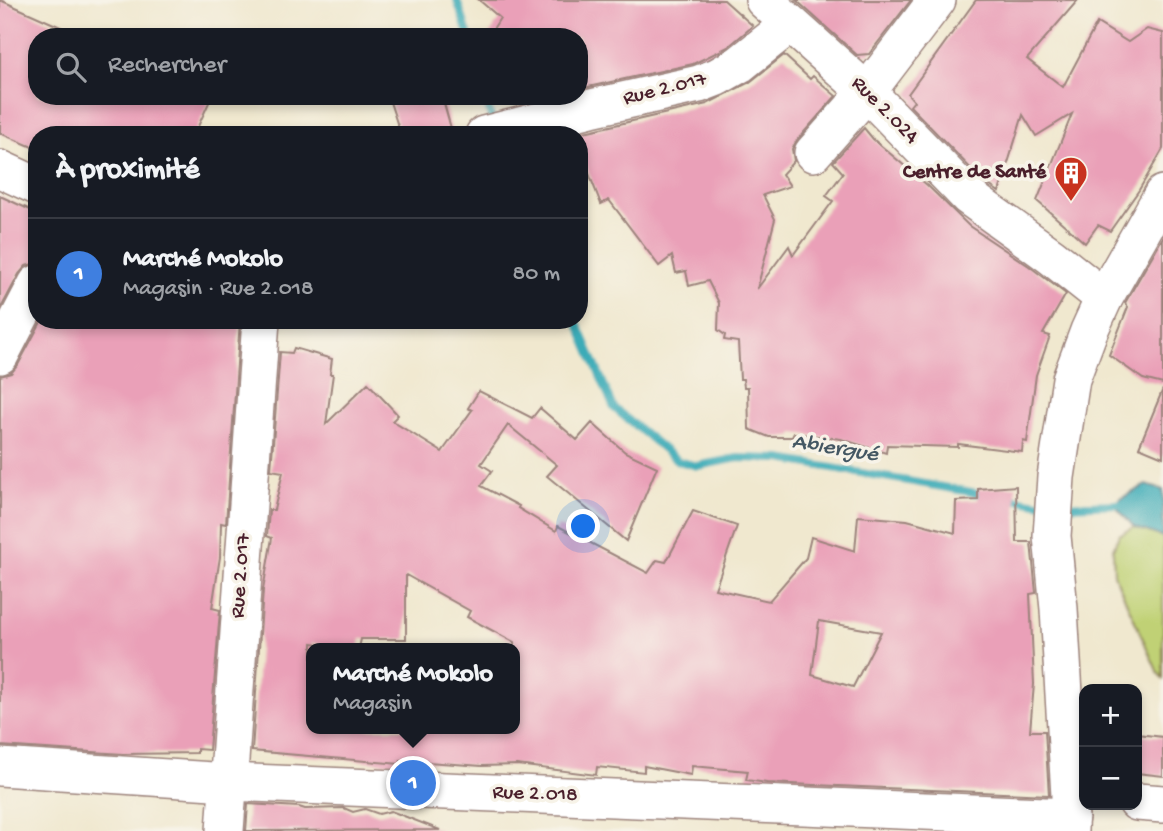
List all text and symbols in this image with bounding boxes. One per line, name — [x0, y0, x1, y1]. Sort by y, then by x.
search box — [28, 28, 588, 105]
icon: search — [52, 48, 90, 86]
text: Rechercher — [108, 51, 226, 82]
street label: Rue 2.017 — [621, 67, 710, 112]
street label: Rue 2.024 — [845, 72, 923, 150]
text: À proximité — [56, 154, 200, 189]
building icon: Centre de Santé — [1052, 154, 1090, 203]
place label: Centre de Santé — [902, 161, 1047, 186]
text: Marché Mokolo — [123, 245, 283, 276]
text: 1 — [74, 261, 84, 288]
text: 80 m — [513, 261, 560, 288]
text: Magasin · Rue 2.018 — [123, 276, 314, 303]
water label: Abiergué — [790, 429, 882, 469]
your location — [566, 509, 600, 543]
street label: Rue 2.017 — [227, 532, 258, 619]
popup — [306, 643, 520, 734]
text: Marché Mokolo — [333, 660, 493, 691]
map controls — [1079, 684, 1142, 810]
button: + — [1079, 684, 1142, 747]
text: Magasin — [333, 691, 412, 718]
button: − — [1079, 747, 1142, 810]
pin: 1 — [390, 757, 436, 809]
street label: Rue 2.018 — [492, 781, 578, 809]

